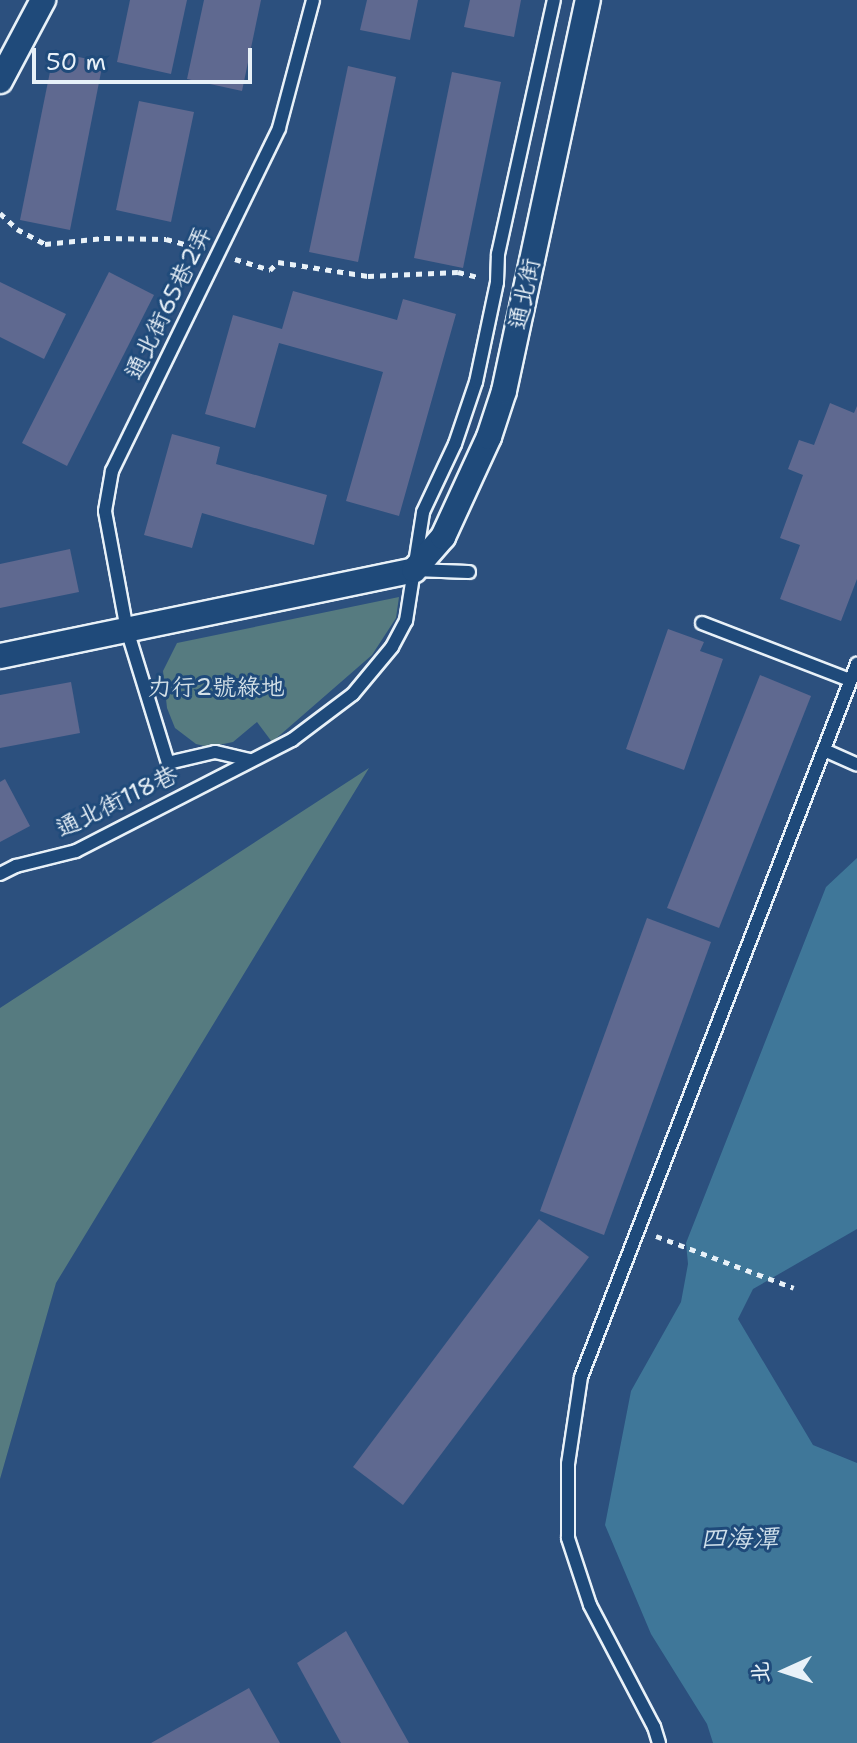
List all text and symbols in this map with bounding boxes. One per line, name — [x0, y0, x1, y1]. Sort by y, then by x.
scale bar — [36, 32, 256, 82]
text: 50 m — [46, 46, 106, 78]
street label: 通北街65巷2弄 — [119, 222, 219, 384]
street label: 通北街 — [503, 256, 547, 332]
park label: 力行2號綠地 — [148, 674, 284, 702]
street label: 通北街118巷 — [52, 760, 182, 844]
water label: 四海潭 — [700, 1522, 778, 1554]
north arrow — [745, 1631, 825, 1711]
text: 北 — [745, 1661, 776, 1684]

